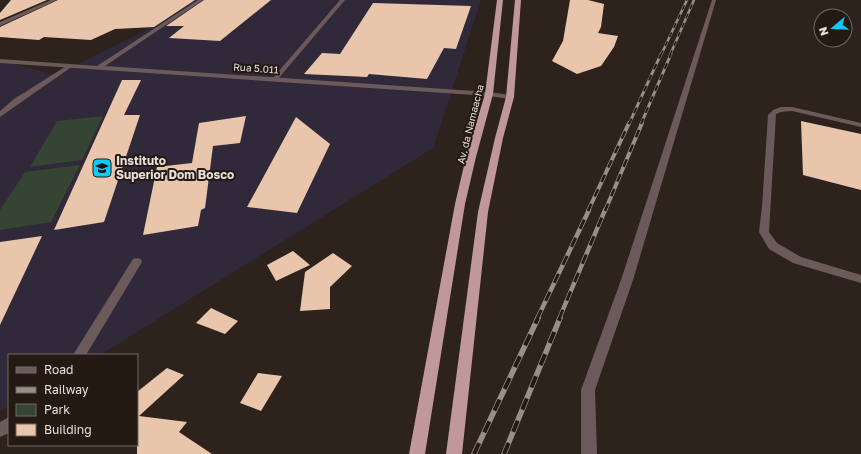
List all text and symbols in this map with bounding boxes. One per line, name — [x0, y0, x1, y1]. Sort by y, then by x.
north arrow — [813, 8, 853, 48]
text: N — [816, 25, 831, 37]
street label: Rua 5.011 — [233, 60, 279, 76]
street label: Av. da Namaacha — [454, 83, 486, 165]
place label: Instituto Superior Dom Bosco — [116, 153, 234, 182]
school or university icon: Instituto Superior Dom Bosco — [91, 157, 113, 179]
legend — [8, 354, 138, 446]
text: Road — [44, 362, 73, 377]
text: Railway — [44, 382, 89, 397]
text: Park — [44, 402, 70, 417]
text: Building — [44, 422, 92, 437]

